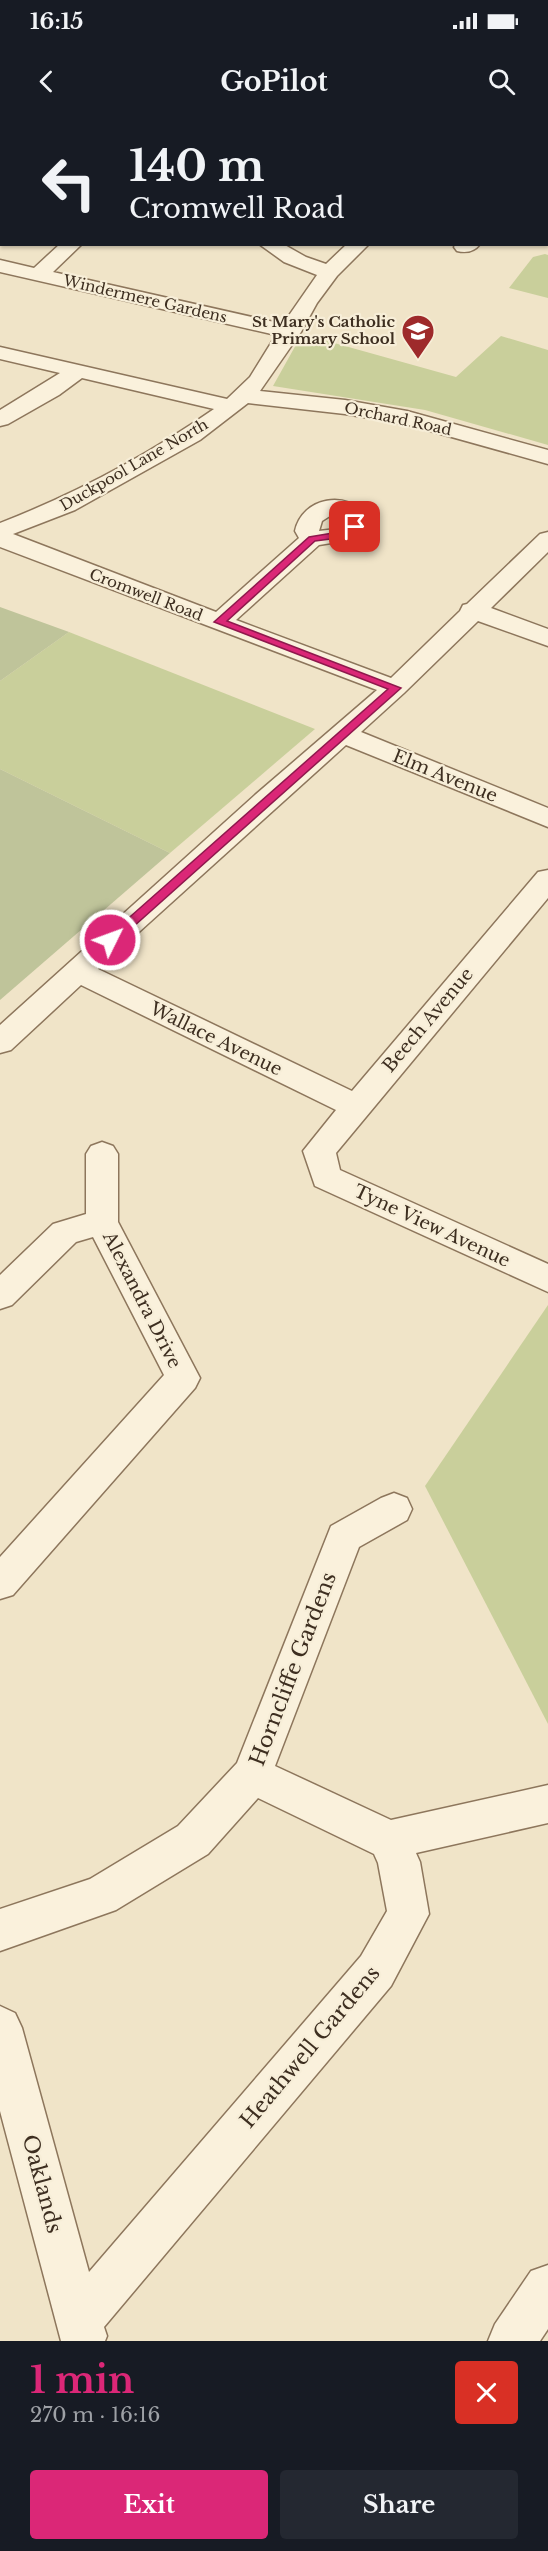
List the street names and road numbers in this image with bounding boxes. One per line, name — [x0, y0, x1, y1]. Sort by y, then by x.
street label: Windermere Gardens — [60, 270, 229, 327]
street label: Orchard Road — [343, 398, 453, 439]
street label: Duckpool Lane North — [56, 414, 211, 515]
street label: Cromwell Road — [87, 564, 205, 625]
street label: Elm Avenue — [389, 745, 501, 807]
street label: Beech Avenue — [378, 963, 478, 1077]
street label: Wallace Avenue — [145, 997, 286, 1080]
street label: Tyne View Avenue — [350, 1180, 514, 1272]
street label: Alexandra Drive — [98, 1227, 186, 1372]
street label: Horncliffe Gardens — [244, 1568, 342, 1770]
street label: Heathwell Gardens — [235, 1961, 385, 2133]
street label: Oaklands — [16, 2132, 68, 2236]

